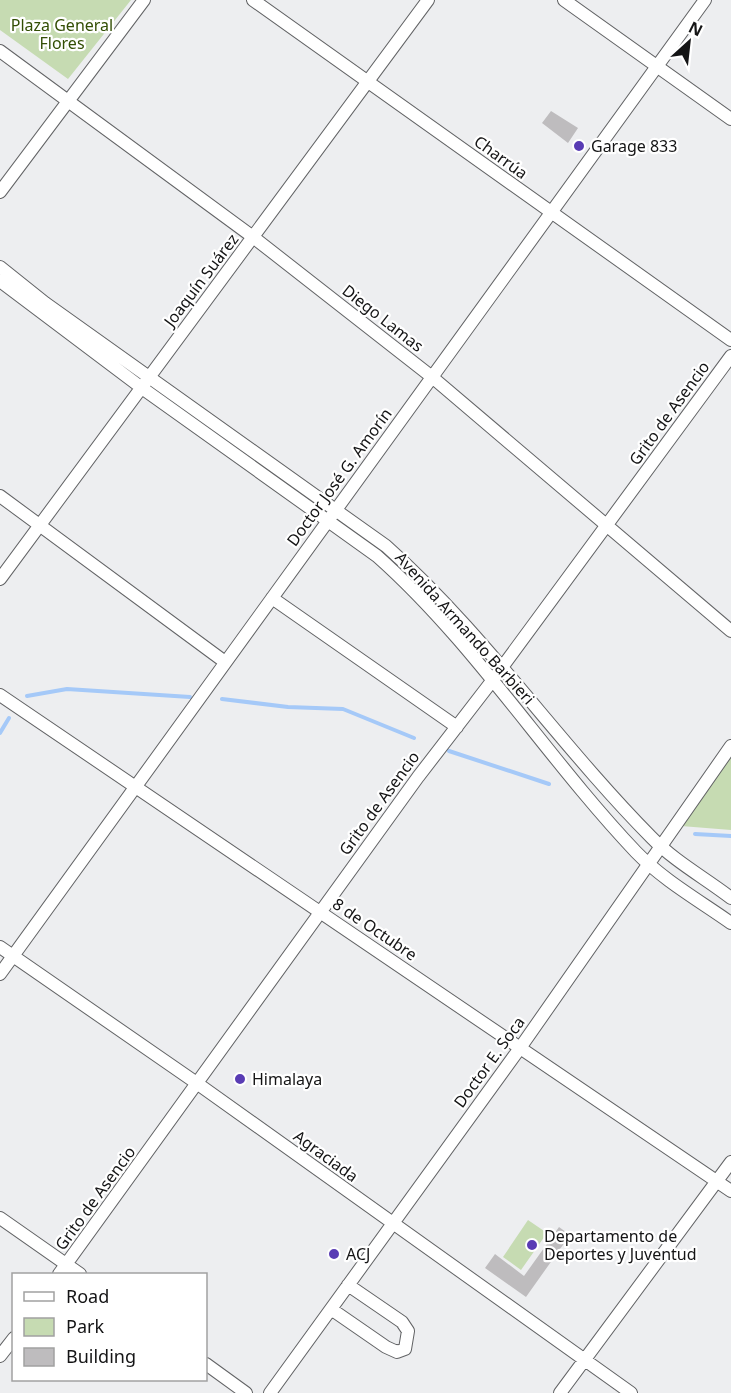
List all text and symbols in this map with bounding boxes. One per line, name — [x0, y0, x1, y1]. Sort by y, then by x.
north arrow — [659, 12, 719, 72]
park label: Plaza General Flores — [11, 14, 113, 54]
text: N — [685, 16, 707, 41]
street label: Charrúa — [470, 130, 532, 184]
place label: Garage 833 — [591, 135, 677, 157]
marker: Garage 833 — [572, 139, 586, 153]
street label: Joaquín Suárez — [158, 229, 243, 333]
street label: Diego Lamas — [338, 279, 428, 357]
street label: Grito de Asencio — [624, 357, 714, 469]
street label: Doctor José G. Amorín — [281, 403, 397, 551]
street label: Avenida Armando Barbieri — [390, 547, 540, 709]
street label: Grito de Asencio — [334, 747, 424, 859]
street label: 8 de Octubre — [328, 893, 422, 965]
street label: Doctor E. Soca — [448, 1012, 530, 1112]
place label: Himalaya — [252, 1068, 322, 1090]
marker: Himalaya — [233, 1072, 247, 1086]
street label: Agraciada — [289, 1125, 363, 1187]
street label: Grito de Asencio — [50, 1142, 140, 1254]
place label: Departamento de Deportes y Juventud — [544, 1225, 697, 1265]
marker: Departamento de Deportes y Juventud — [525, 1238, 539, 1252]
place label: ACJ — [346, 1243, 370, 1265]
marker: ACJ — [327, 1247, 341, 1261]
legend — [12, 1273, 207, 1381]
text: Road — [66, 1284, 109, 1308]
text: Park — [66, 1314, 104, 1338]
text: Building — [66, 1344, 136, 1368]

